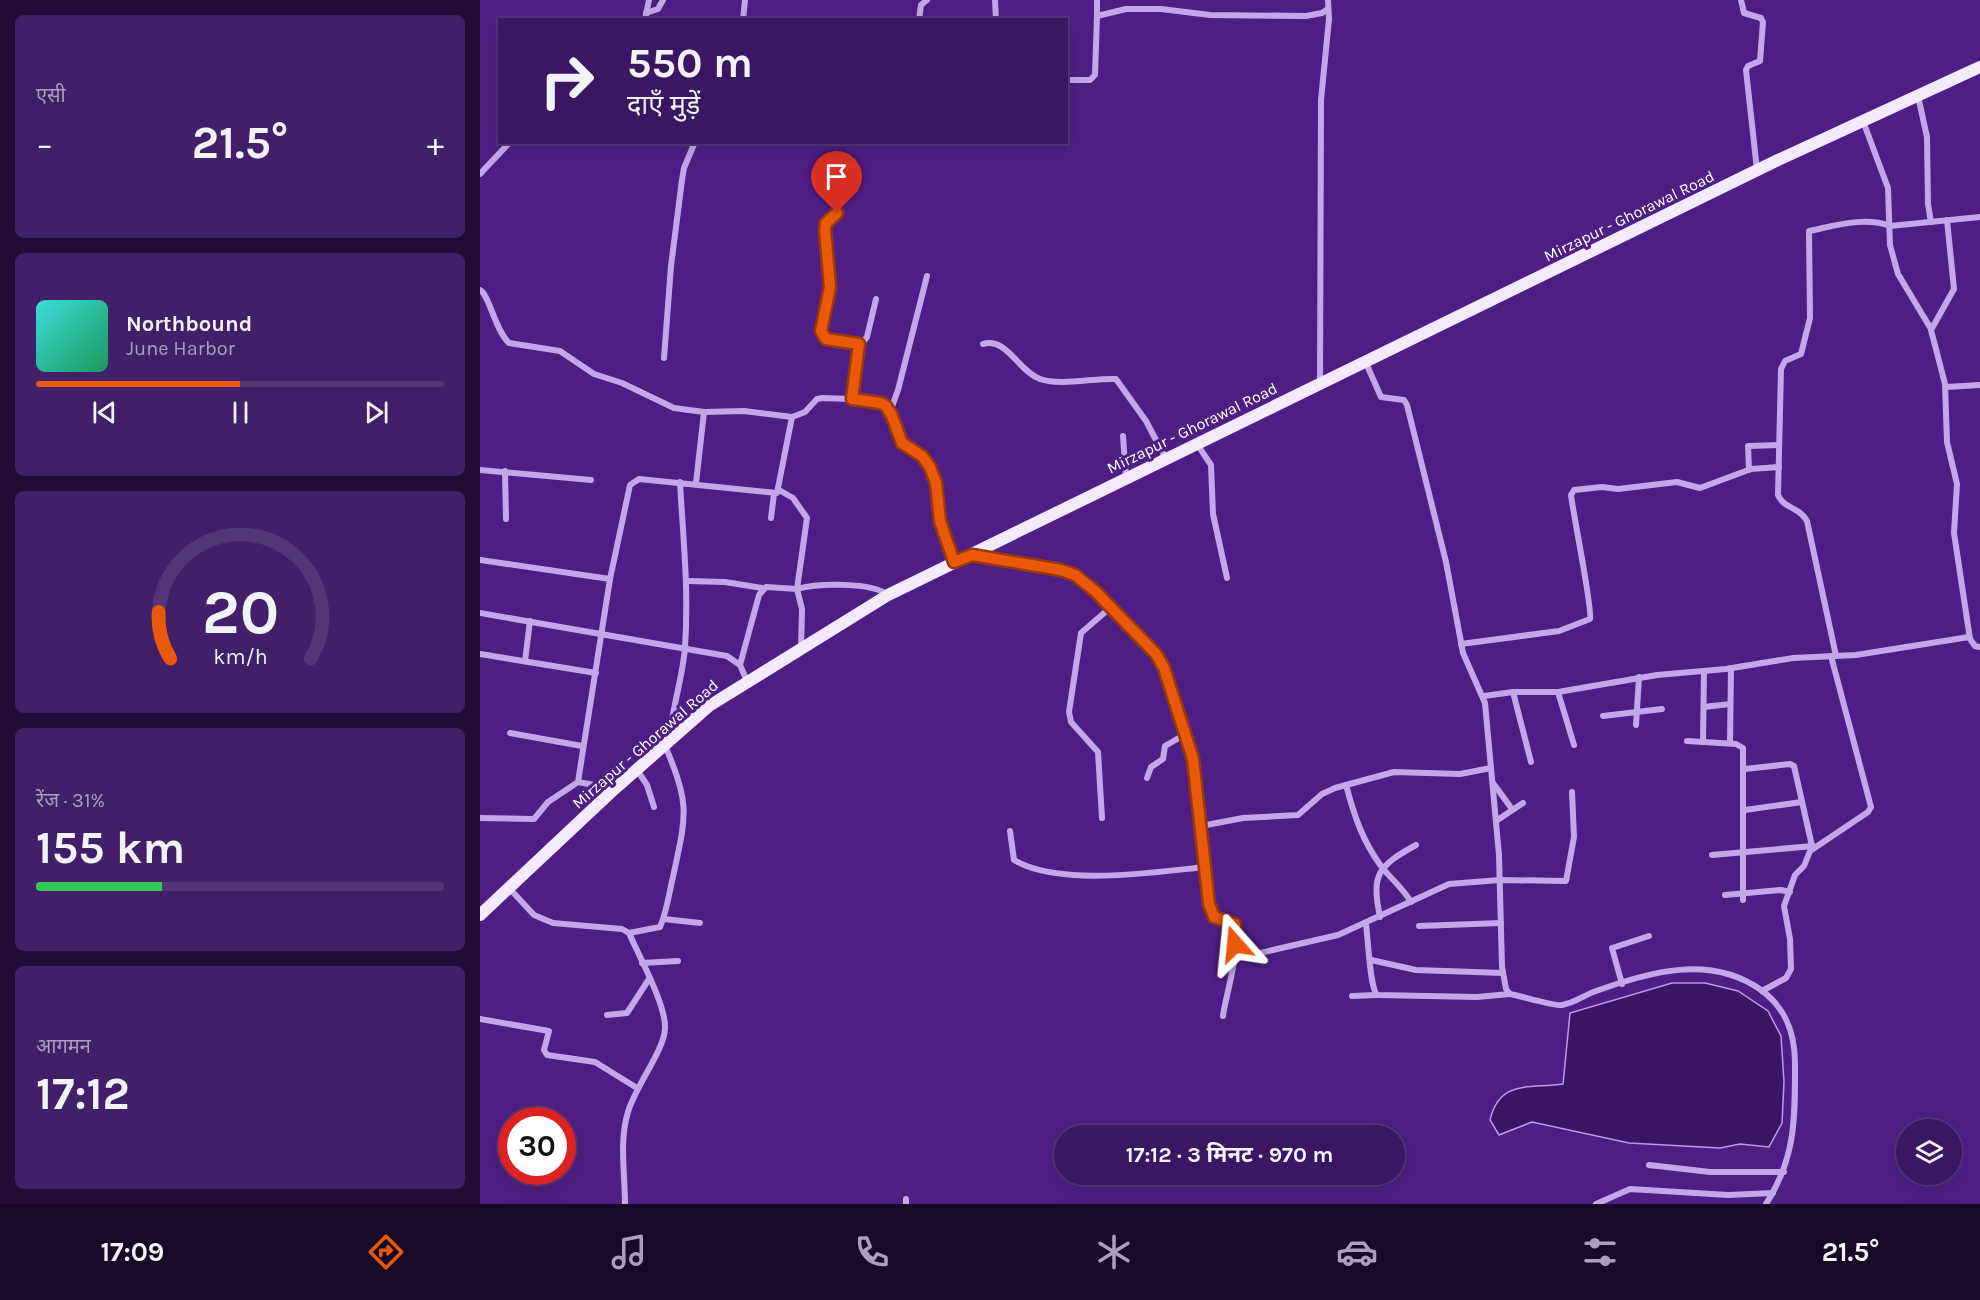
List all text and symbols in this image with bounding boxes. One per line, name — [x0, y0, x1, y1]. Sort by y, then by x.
text: 550 m — [627, 38, 753, 88]
icon: right — [528, 42, 606, 120]
text: एसी — [36, 84, 66, 107]
text: दाएँ मुड़ें — [627, 89, 700, 121]
text: 21.5° — [192, 117, 288, 169]
text: − — [36, 125, 53, 163]
text: + — [427, 125, 444, 163]
pin — [811, 151, 862, 213]
icon: arrive — [820, 160, 853, 193]
street label: Mirzapur - Ghorawal Road — [1541, 166, 1717, 266]
text: Northbound — [126, 311, 252, 337]
text: June Harbor — [126, 337, 235, 360]
street label: Mirzapur - Ghorawal Road — [1104, 378, 1280, 478]
icon: previous — [88, 396, 121, 429]
icon: pause — [224, 396, 257, 429]
icon: next — [360, 396, 393, 429]
text: 20 — [201, 576, 279, 649]
text: km/h — [213, 644, 267, 669]
street label: Mirzapur - Ghorawal Road — [568, 675, 722, 813]
text: रेंज · 31% — [36, 789, 105, 812]
text: 155 km — [36, 822, 185, 874]
position arrow — [1203, 912, 1267, 976]
text: आगमन — [36, 1035, 91, 1058]
text: 17:12 — [36, 1068, 130, 1120]
speed limit sign: 30 — [498, 1107, 576, 1185]
map controls — [1896, 1119, 1962, 1185]
button: layers — [1896, 1119, 1962, 1185]
text: 17:12 · 3 मिनट · 970 m — [1126, 1142, 1333, 1168]
icon: directions — [365, 1231, 407, 1273]
icon: music — [608, 1231, 650, 1273]
icon: phone — [851, 1231, 893, 1273]
icon: climate — [1093, 1231, 1135, 1273]
icon: car — [1336, 1231, 1378, 1273]
icon: filters — [1579, 1231, 1621, 1273]
text: 17:09 — [100, 1236, 164, 1268]
text: 21.5° — [1822, 1236, 1880, 1268]

